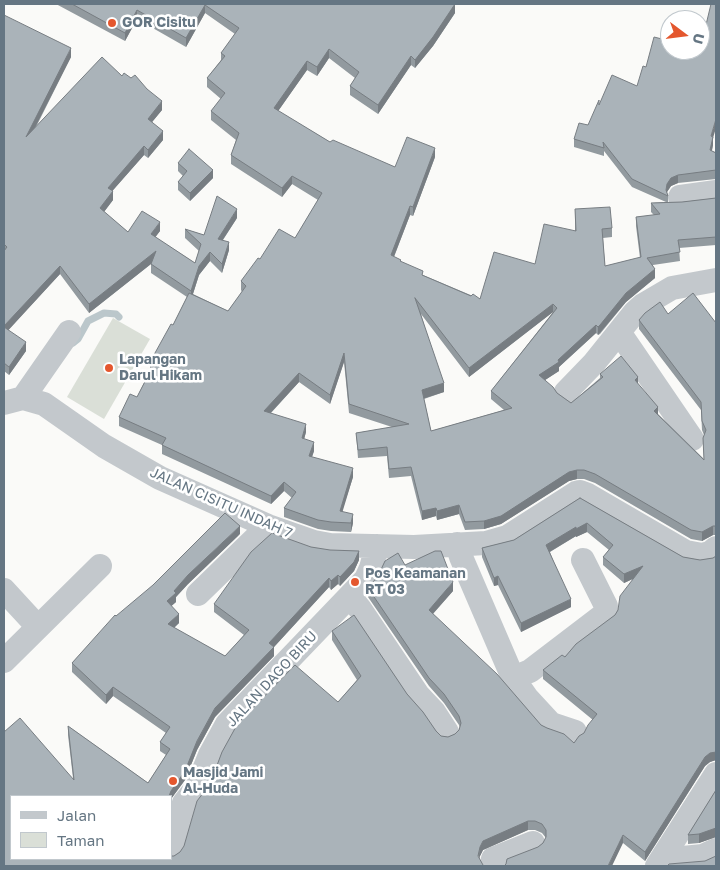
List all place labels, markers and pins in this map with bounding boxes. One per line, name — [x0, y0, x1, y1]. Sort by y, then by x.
place label: GOR Cisitu — [122, 15, 196, 31]
marker: GOR Cisitu — [106, 17, 118, 29]
place label: Lapangan Darul Hikam — [119, 352, 202, 384]
marker: Lapangan Darul Hikam — [103, 362, 115, 374]
place label: Pos Keamanan RT 03 — [365, 566, 466, 598]
marker: Pos Keamanan RT 03 — [349, 576, 361, 588]
place label: Masjid Jami Al-Huda — [183, 765, 263, 798]
marker: Masjid Jami Al-Huda — [167, 775, 179, 787]

